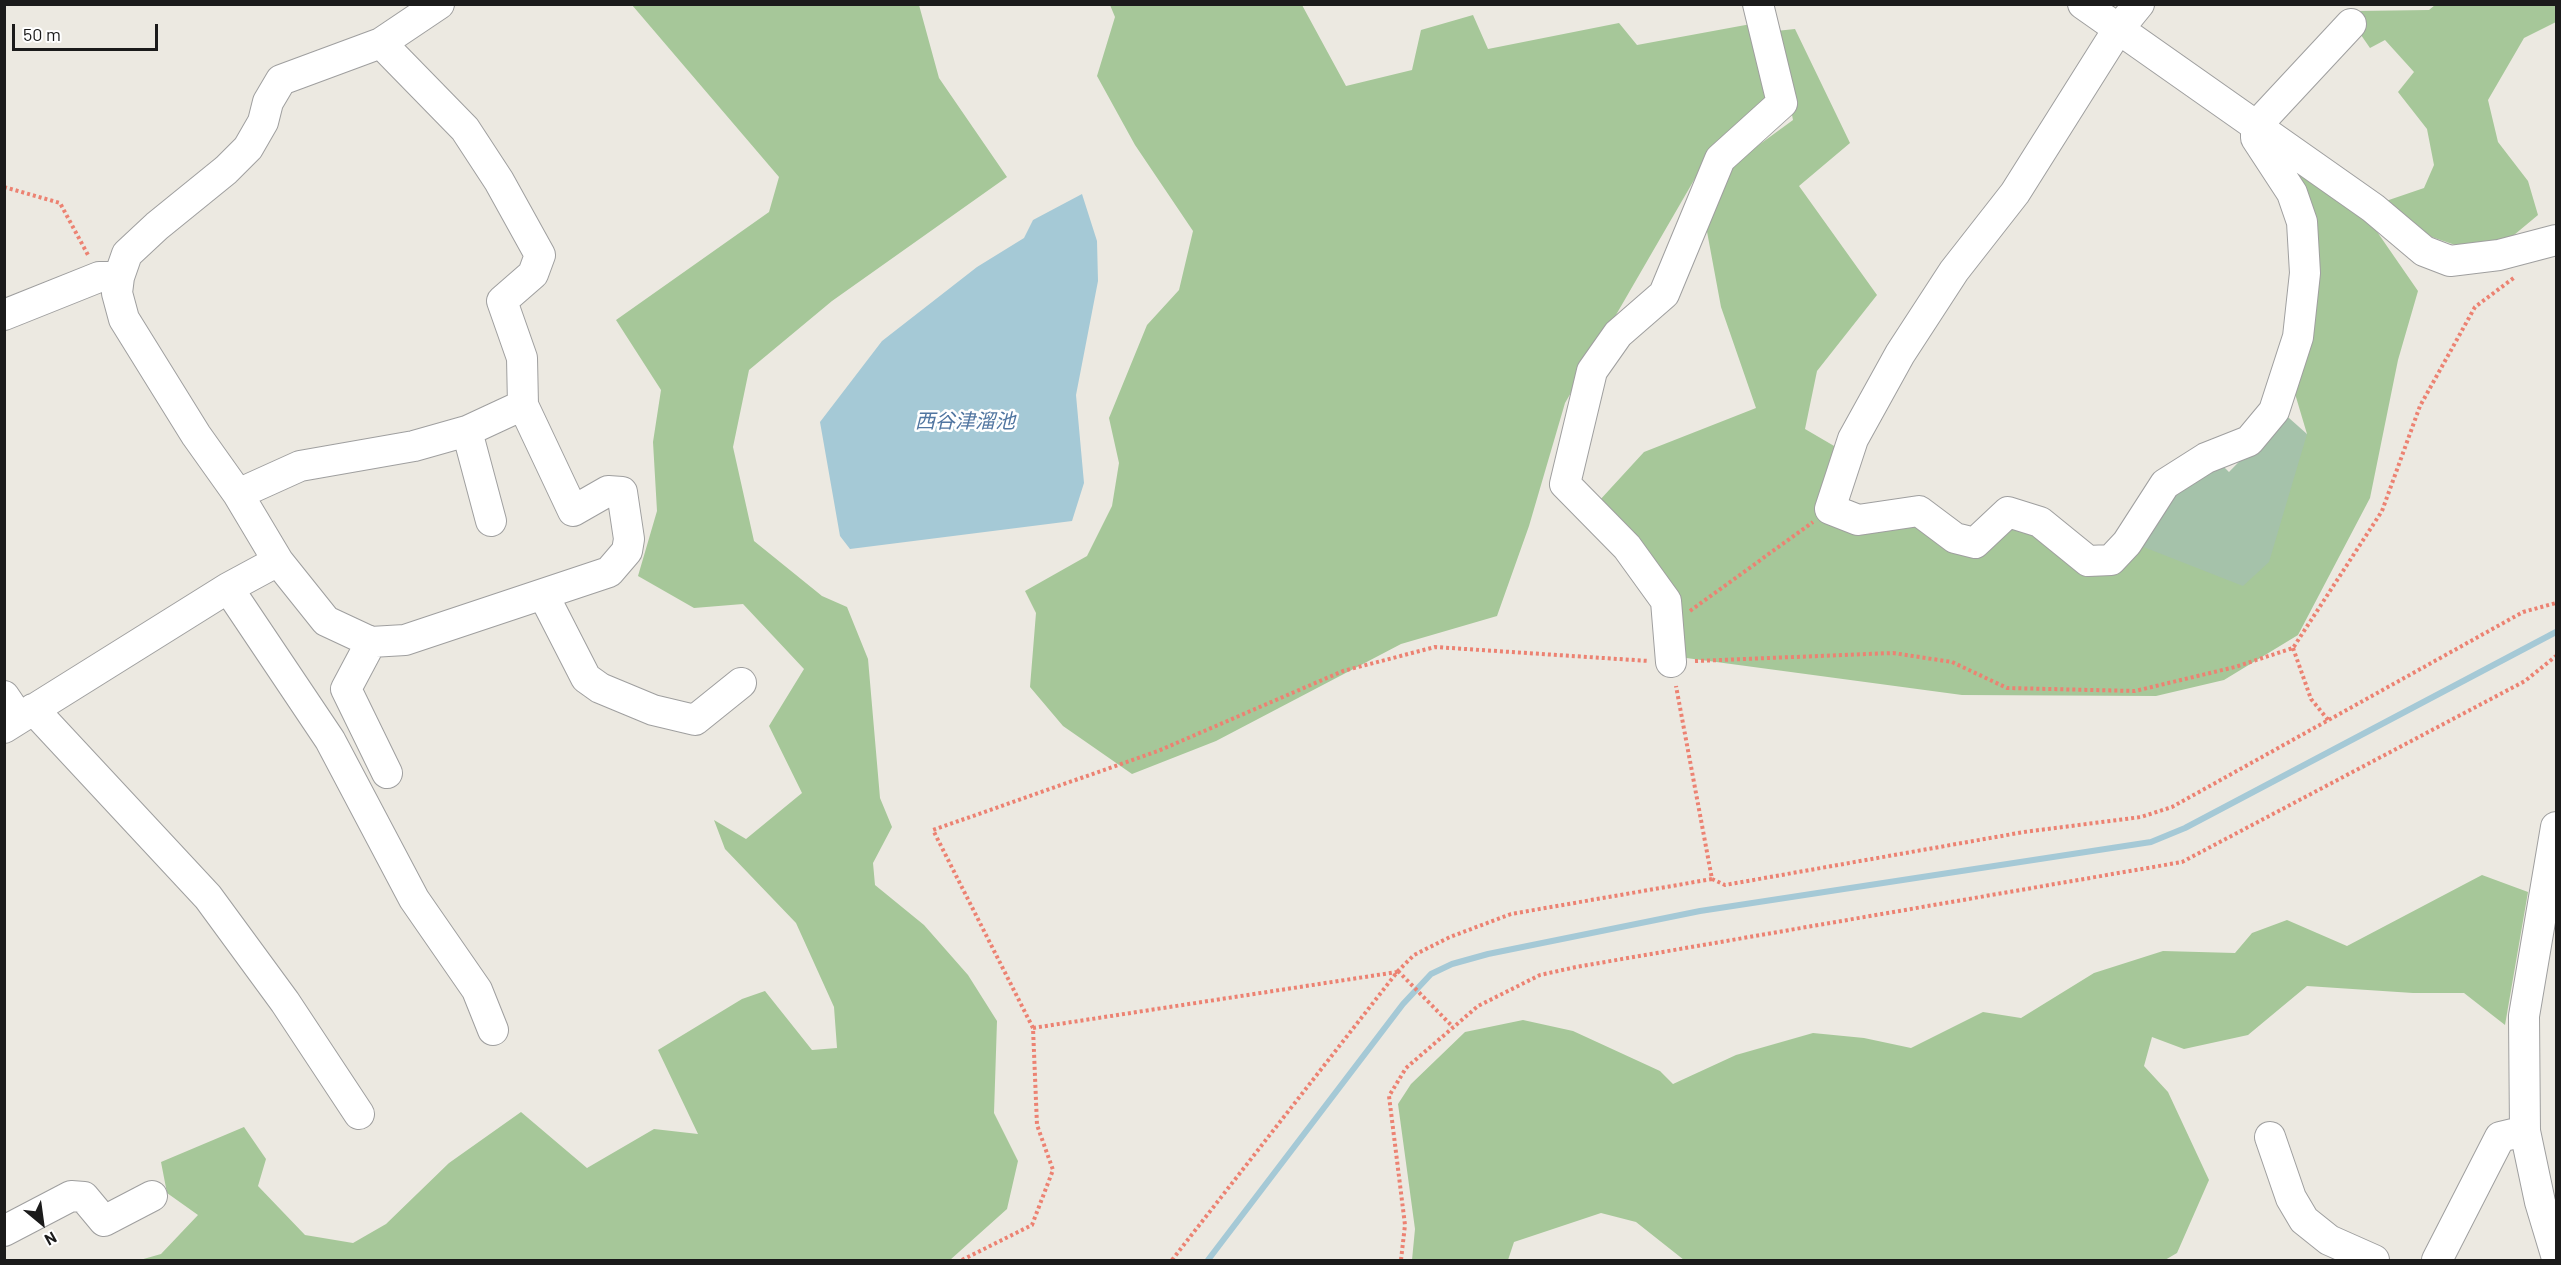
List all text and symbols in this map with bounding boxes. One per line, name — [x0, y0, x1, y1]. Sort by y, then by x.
scale bar — [15, 12, 160, 50]
text: 50 m — [23, 23, 61, 45]
water label: 西谷津溜池 — [915, 409, 1015, 433]
north arrow — [12, 1193, 72, 1253]
text: N — [42, 1228, 60, 1250]

